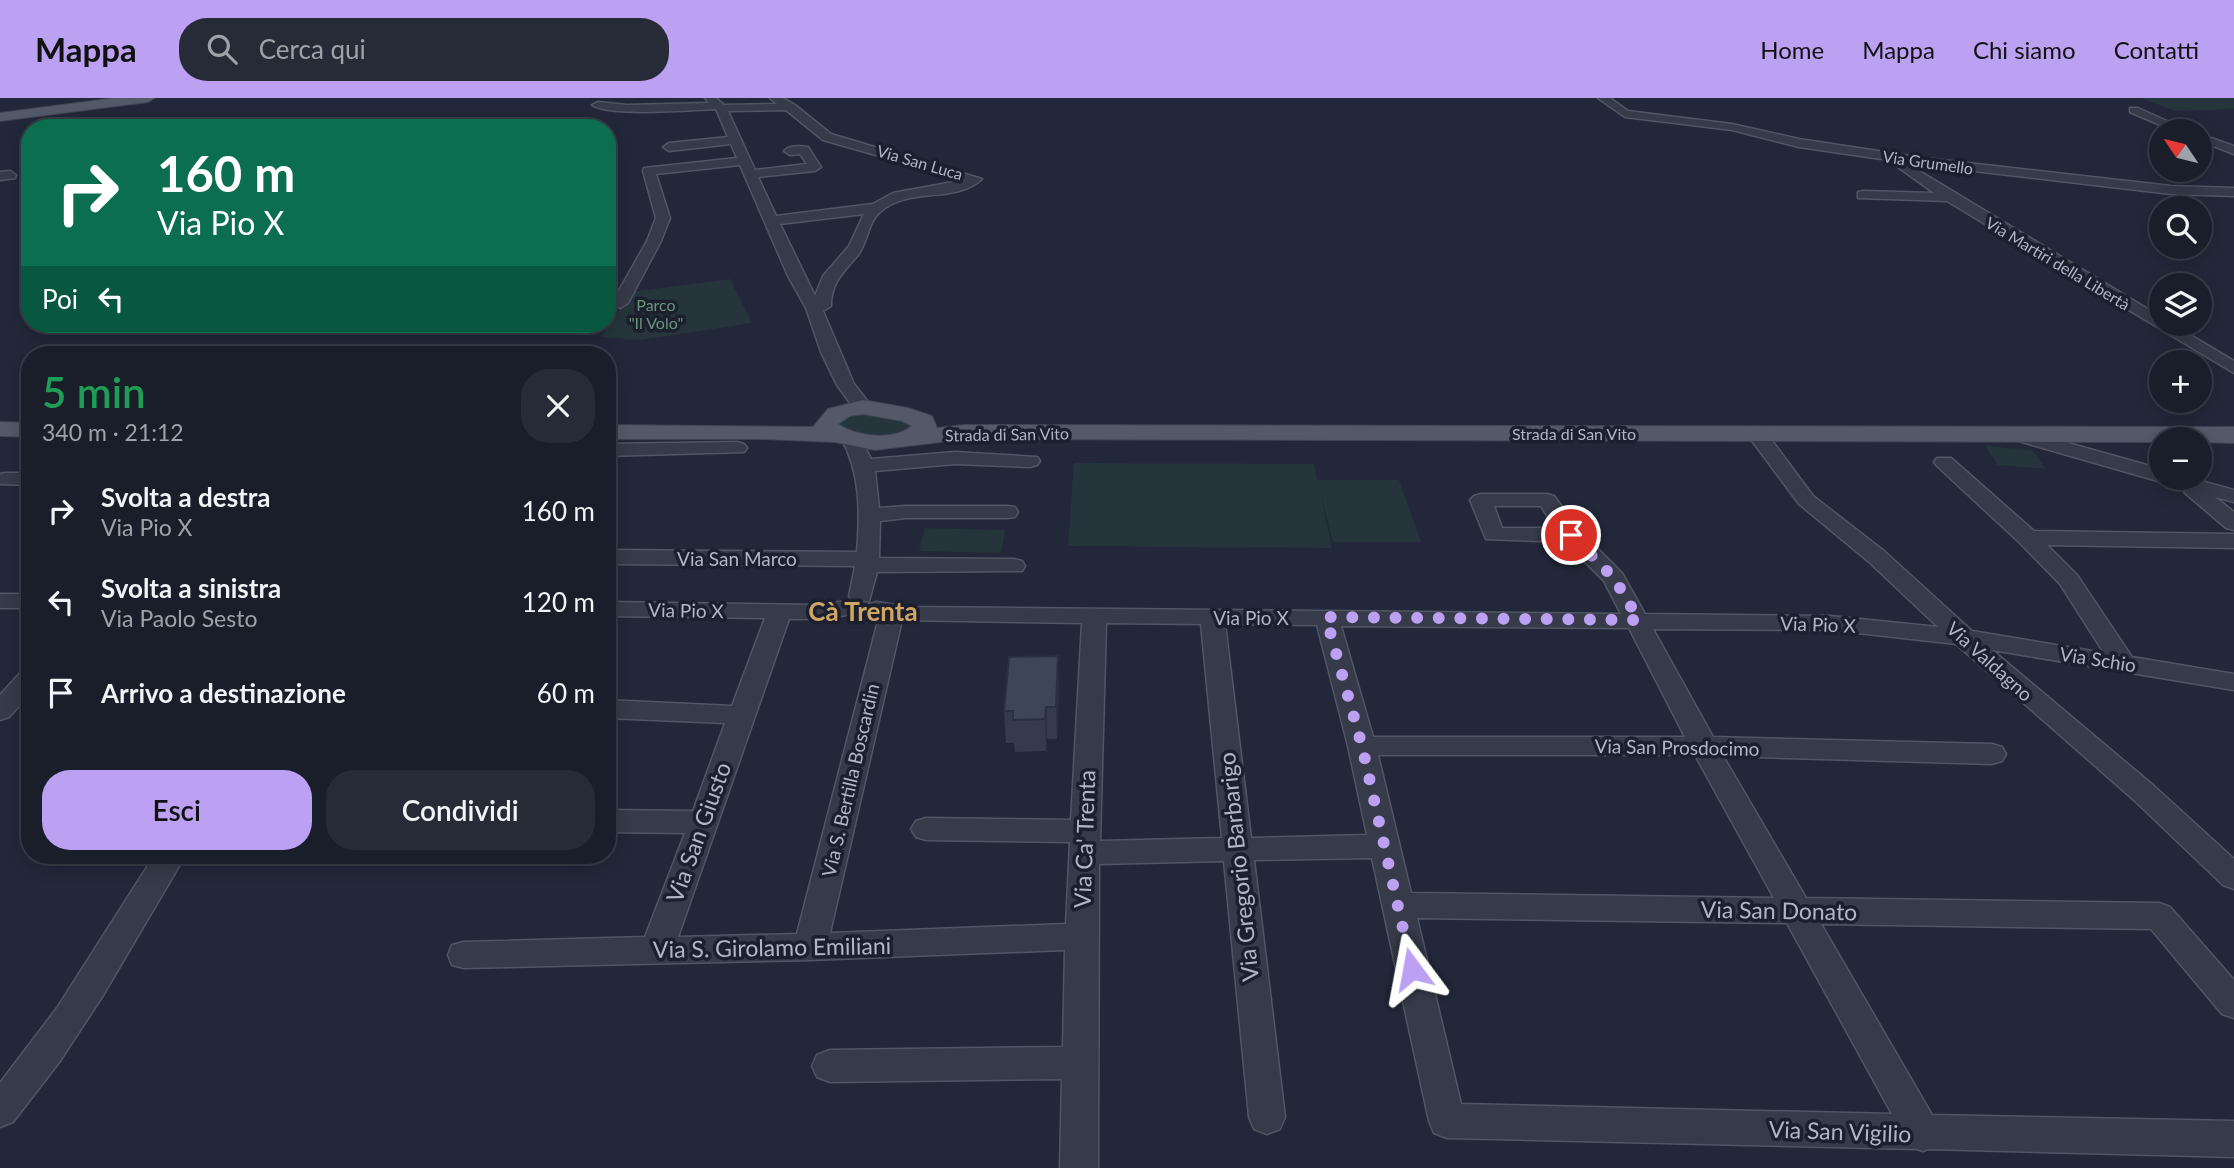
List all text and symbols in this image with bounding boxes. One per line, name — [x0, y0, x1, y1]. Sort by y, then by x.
search box — [179, 18, 669, 81]
text: Mappa — [35, 29, 137, 69]
icon: search — [203, 30, 241, 68]
text: Cerca qui — [259, 33, 366, 65]
text: Home — [1760, 35, 1824, 64]
text: Mappa — [1862, 35, 1935, 64]
text: Chi siamo — [1973, 35, 2076, 64]
text: Contatti — [2114, 35, 2199, 64]
north arrow — [2149, 119, 2212, 182]
map controls — [2149, 119, 2212, 490]
street label: Via San Luca — [875, 141, 965, 183]
text: 160 m — [157, 144, 295, 202]
street label: Via Grumello — [1881, 146, 1975, 178]
icon: right — [42, 147, 133, 238]
button: search — [2149, 196, 2212, 259]
text: Via Pio X — [157, 203, 284, 242]
street label: Via Martiri della Libertà — [1983, 212, 2133, 314]
button: layers — [2149, 273, 2212, 336]
icon: left — [92, 280, 130, 318]
text: Poi — [42, 283, 78, 315]
park label: Parco "Il Volo" — [629, 295, 683, 332]
button: + — [2149, 350, 2212, 413]
text: 5 min — [42, 367, 146, 417]
button: close — [521, 369, 595, 443]
text: 340 m · 21:12 — [42, 418, 184, 446]
street label: Strada di San Vito — [945, 423, 1069, 445]
street label: Strada di San Vito — [1512, 424, 1636, 443]
button: − — [2149, 427, 2212, 490]
text: Svolta a destra — [101, 481, 271, 513]
icon: right — [42, 492, 80, 530]
text: 160 m — [522, 495, 595, 527]
pin — [1541, 505, 1601, 565]
text: Via Pio X — [101, 513, 193, 541]
icon: arrive — [1552, 516, 1590, 554]
street label: Via San Marco — [677, 547, 797, 570]
text: Svolta a sinistra — [101, 572, 281, 604]
icon: left — [42, 583, 80, 621]
text: 120 m — [522, 586, 595, 618]
district label: Cà Trenta — [808, 595, 918, 627]
street label: Via Pio X — [648, 598, 725, 622]
text: Via Paolo Sesto — [101, 604, 257, 632]
street label: Via Pio X — [1213, 606, 1289, 629]
street label: Via Pio X — [1780, 611, 1857, 637]
street label: Via Valdagno — [1942, 616, 2038, 706]
street label: Via Schio — [2058, 642, 2138, 676]
icon: arrive — [42, 674, 80, 712]
text: Arrivo a destinazione — [101, 677, 346, 709]
text: 60 m — [537, 677, 595, 709]
street label: Via S. Bertilla Boscardin — [817, 681, 883, 879]
street label: Via San Prosdocimo — [1594, 734, 1760, 760]
street label: Via Gregorio Barbarigo — [1212, 751, 1264, 983]
street label: Via San Giusto — [660, 758, 736, 906]
street label: Via Ca' Trenta — [1068, 769, 1100, 909]
button: Esci — [42, 770, 312, 850]
button: Condividi — [326, 770, 595, 850]
street label: Via San Donato — [1700, 895, 1858, 925]
street label: Via S. Girolamo Emiliani — [653, 931, 891, 963]
position arrow — [1375, 932, 1449, 1006]
street label: Via San Vigilio — [1768, 1115, 1912, 1147]

